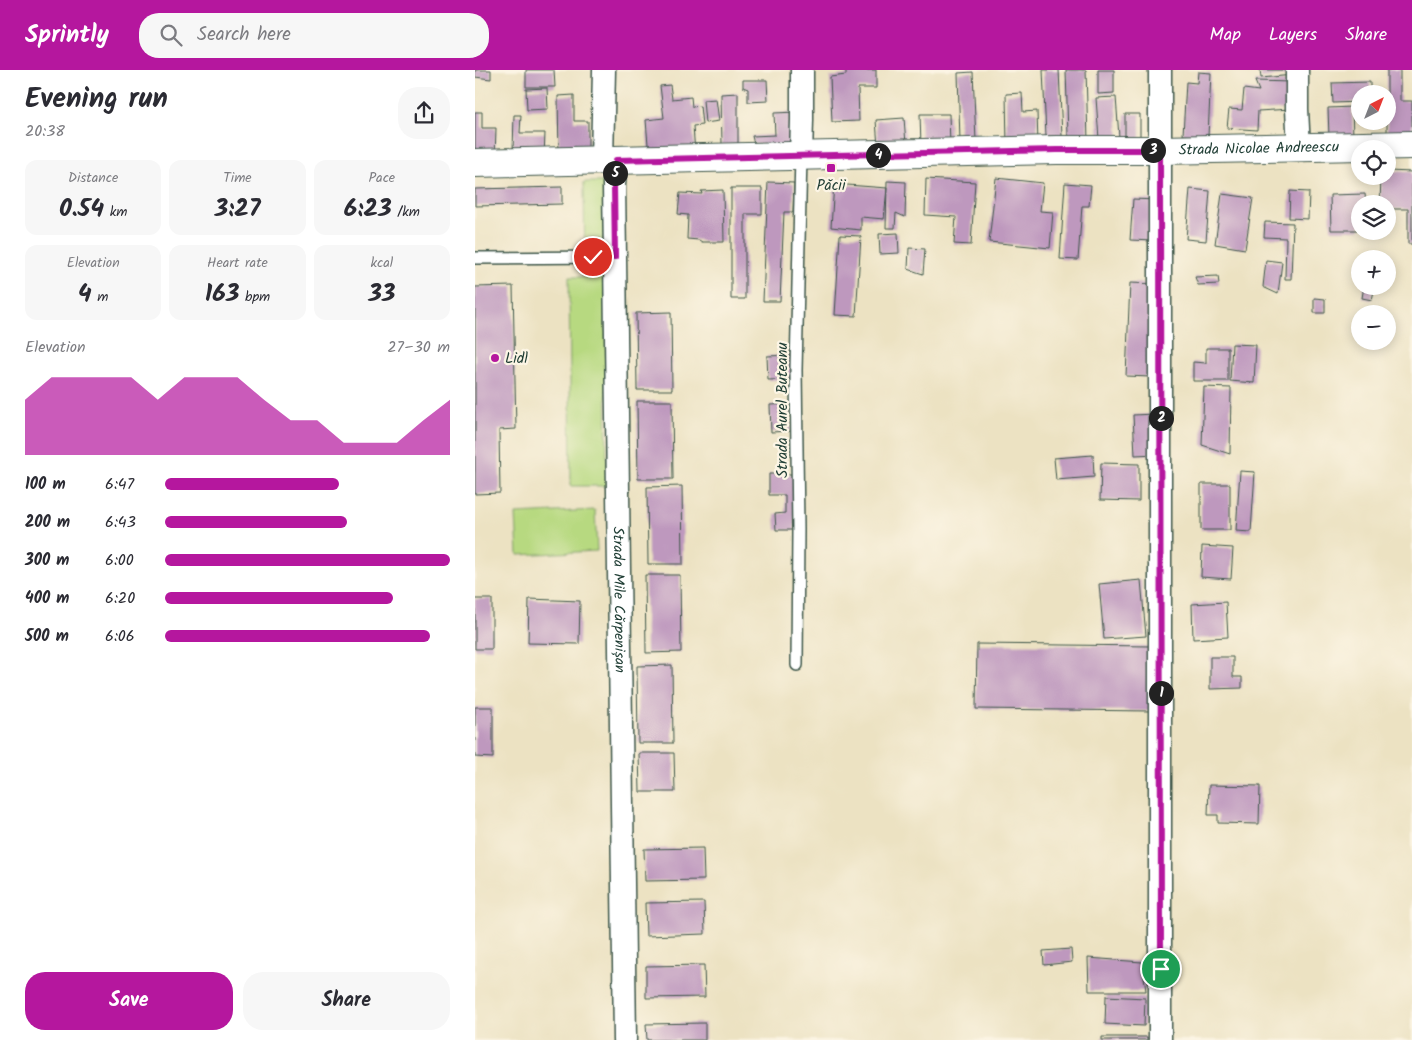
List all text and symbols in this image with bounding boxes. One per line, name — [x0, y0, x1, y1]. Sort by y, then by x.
search box — [139, 13, 489, 58]
text: Sprintly — [25, 16, 109, 55]
text: Search here — [197, 20, 291, 50]
icon: search — [157, 21, 185, 49]
text: Map — [1210, 21, 1241, 50]
text: Layers — [1269, 21, 1317, 50]
text: Share — [1345, 21, 1387, 50]
text: Evening run — [25, 77, 168, 122]
north arrow — [1351, 85, 1396, 130]
map controls — [1351, 85, 1396, 350]
button: share — [398, 87, 450, 139]
text: 20:38 — [25, 119, 65, 144]
street label: Strada Nicolae Andreescu — [1178, 135, 1339, 163]
pin: 3 — [1141, 138, 1165, 162]
text: 3 — [1150, 139, 1157, 161]
button: locate — [1351, 140, 1396, 185]
pin: 4 — [865, 142, 891, 168]
text: 4 — [875, 144, 882, 166]
pin: 5 — [603, 160, 627, 186]
text: 5 — [612, 162, 619, 184]
marker: Păcii — [825, 162, 837, 174]
text: Distance — [68, 167, 118, 189]
text: Time — [223, 167, 252, 189]
text: Pace — [368, 167, 395, 189]
place label: Păcii — [816, 174, 847, 198]
text: 0.54 — [59, 189, 104, 229]
text: 3:27 — [214, 189, 261, 229]
text: 6:23 — [344, 189, 392, 229]
button: layers — [1351, 195, 1396, 240]
text: km — [104, 201, 127, 223]
text: /km — [392, 201, 420, 223]
pin — [572, 236, 614, 278]
icon: check — [579, 243, 607, 271]
button: + — [1351, 250, 1396, 295]
text: Elevation — [67, 252, 120, 274]
text: Heart rate — [207, 252, 268, 274]
text: kcal — [370, 252, 393, 274]
text: 4 — [78, 274, 92, 314]
text: 163 — [205, 274, 239, 314]
text: 33 — [368, 274, 396, 314]
text: m — [92, 286, 108, 308]
text: bpm — [239, 286, 270, 308]
button: − — [1351, 305, 1396, 350]
text: Elevation — [25, 335, 86, 360]
text: 27–30 m — [387, 335, 450, 360]
street label: Strada Aurel Buteanu — [771, 342, 795, 478]
place label: Lidl — [505, 347, 528, 371]
marker: Lidl — [489, 352, 501, 364]
pin: 2 — [1149, 406, 1173, 430]
text: 2 — [1157, 407, 1166, 429]
text: 100 m — [25, 472, 66, 497]
text: 6:47 — [105, 472, 134, 497]
text: 200 m — [25, 510, 70, 535]
text: 6:43 — [105, 510, 136, 535]
street label: Strada Mile Cărpenișan — [605, 527, 631, 673]
text: 300 m — [25, 548, 69, 573]
text: 6:00 — [105, 548, 134, 573]
text: 400 m — [25, 586, 69, 611]
text: 6:20 — [105, 586, 135, 611]
text: 500 m — [25, 624, 69, 649]
text: 6:06 — [105, 624, 135, 649]
pin: 1 — [1149, 680, 1173, 706]
text: 1 — [1159, 682, 1164, 704]
pin — [1140, 948, 1182, 990]
icon: arrive — [1147, 955, 1175, 983]
button: Save — [25, 972, 233, 1030]
button: Share — [243, 972, 450, 1030]

